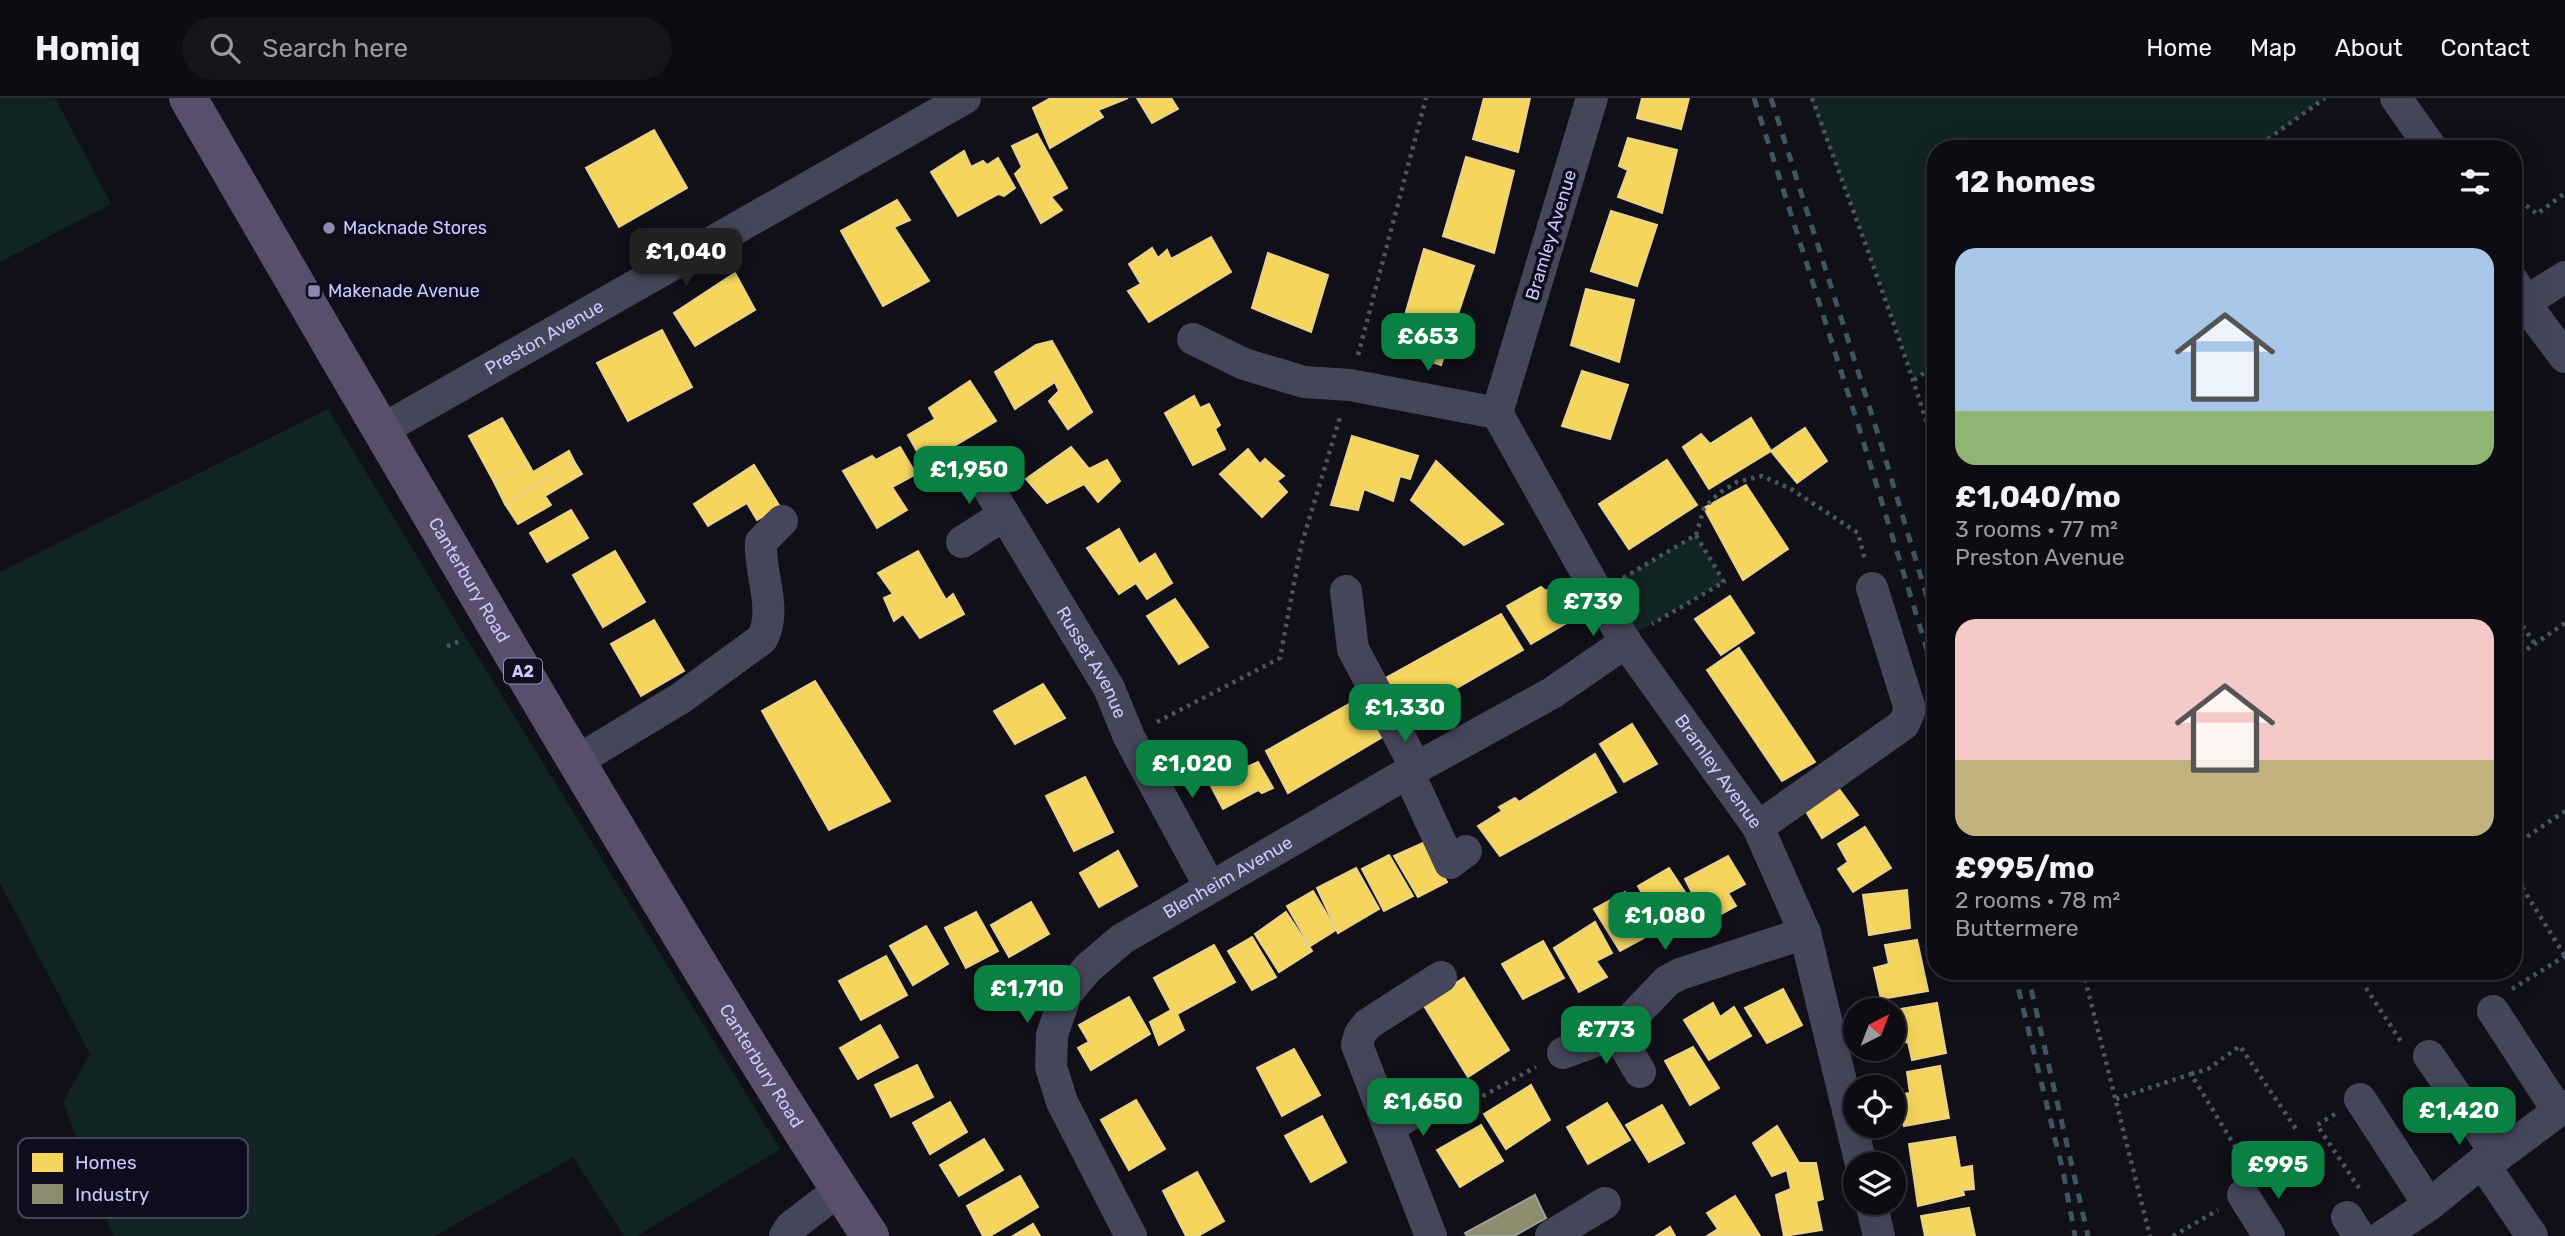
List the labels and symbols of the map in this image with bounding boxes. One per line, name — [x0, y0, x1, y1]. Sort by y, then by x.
street label: Bramley Avenue — [1521, 167, 1581, 303]
place label: Macknade Stores — [343, 217, 487, 239]
marker: Macknade Stores — [321, 220, 337, 236]
pin: £1,040 — [629, 228, 743, 288]
place label: Makenade Avenue — [328, 280, 480, 302]
marker: Makenade Avenue — [306, 283, 322, 299]
street label: Preston Avenue — [481, 295, 607, 380]
pin: £653 — [1387, 314, 1469, 373]
pin: £1,950 — [912, 446, 1026, 506]
street label: Canterbury Road — [424, 513, 514, 647]
pin: £739 — [1552, 578, 1634, 638]
street label: Russet Avenue — [1051, 603, 1131, 722]
road number: A2 — [504, 658, 542, 684]
pin: £1,330 — [1348, 684, 1462, 744]
street label: Bramley Avenue — [1670, 710, 1767, 833]
pin: £1,020 — [1135, 740, 1249, 800]
street label: Blenheim Avenue — [1159, 831, 1296, 924]
pin: £1,080 — [1608, 892, 1722, 952]
pin: £1,710 — [970, 965, 1084, 1025]
north arrow — [1843, 998, 1906, 1060]
street label: Canterbury Road — [715, 1000, 808, 1132]
pin: £773 — [1565, 1006, 1647, 1066]
pin: £1,650 — [1366, 1079, 1480, 1138]
pin: £1,420 — [2402, 1088, 2516, 1147]
legend — [18, 1138, 248, 1218]
pin: £995 — [2237, 1142, 2319, 1201]
text: Homes — [75, 1151, 137, 1174]
text: Industry — [75, 1183, 149, 1206]

